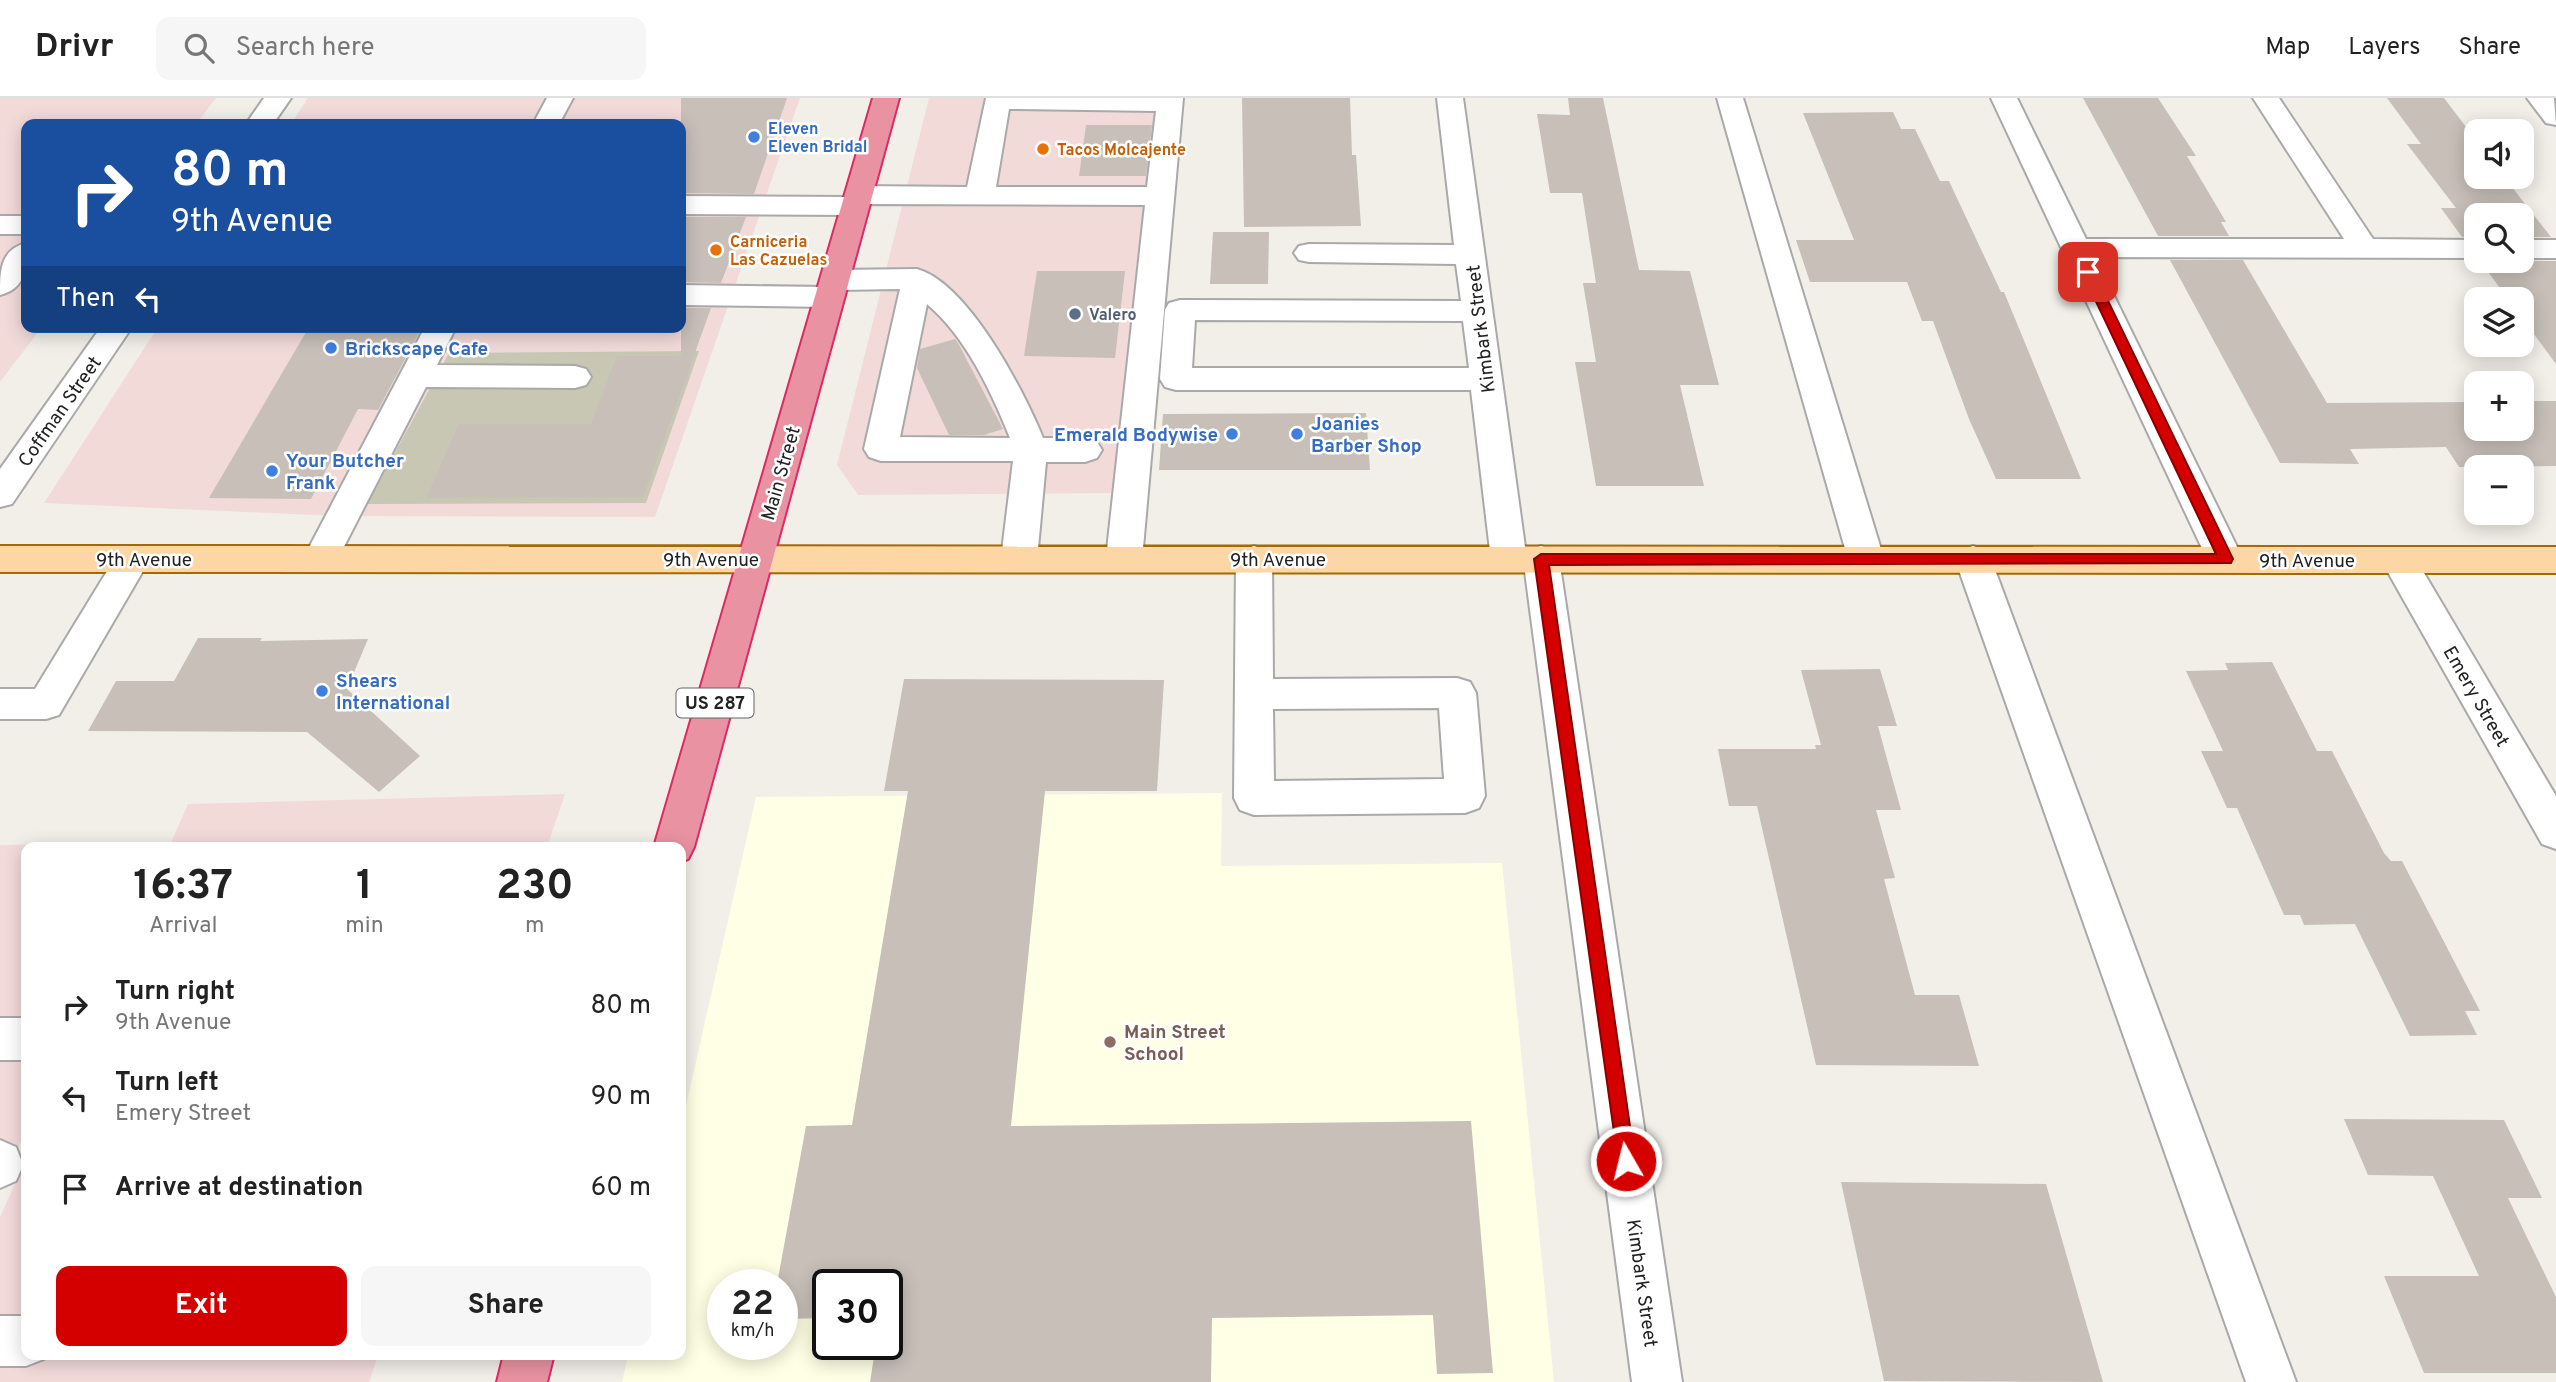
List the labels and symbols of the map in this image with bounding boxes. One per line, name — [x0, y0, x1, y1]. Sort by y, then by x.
place label: Eleven Eleven Bridal — [768, 120, 867, 158]
marker: Eleven Eleven Bridal — [746, 129, 762, 145]
marker: Tacos Molcajente — [1035, 141, 1051, 157]
place label: Tacos Molcajente — [1057, 141, 1186, 161]
place label: Carniceria Las Cazuelas — [730, 233, 827, 271]
marker: Carniceria Las Cazuelas — [708, 242, 724, 258]
pin — [2058, 242, 2118, 302]
street label: Kimbark Street — [1462, 263, 1502, 394]
marker: Valero — [1067, 306, 1083, 322]
place label: Valero — [1089, 306, 1137, 326]
place label: Brickscape Cafe — [345, 338, 488, 362]
marker: Brickscape Cafe — [323, 340, 339, 356]
street label: Coffman Street — [14, 352, 108, 472]
place label: Joanies Barber Shop — [1311, 413, 1422, 459]
street label: Main Street — [757, 424, 807, 523]
place label: Emerald Bodywise — [1054, 424, 1218, 448]
marker: Emerald Bodywise — [1224, 426, 1240, 442]
marker: Joanies Barber Shop — [1289, 426, 1305, 442]
place label: Your Butcher Frank — [286, 450, 404, 496]
marker: Your Butcher Frank — [264, 463, 280, 479]
street label: 9th Avenue — [96, 549, 192, 573]
street label: 9th Avenue — [663, 549, 759, 573]
street label: 9th Avenue — [1230, 549, 1326, 573]
street label: 9th Avenue — [2259, 550, 2355, 574]
street label: Emery Street — [2437, 642, 2514, 752]
place label: Shears International — [336, 670, 450, 716]
marker: Shears International — [314, 683, 330, 699]
road number: US 287 — [676, 688, 754, 718]
place label: Main Street School — [1124, 1021, 1226, 1067]
marker: Main Street School — [1102, 1034, 1118, 1050]
position arrow — [1589, 1124, 1663, 1198]
street label: Kimbark Street — [1620, 1218, 1662, 1349]
speed limit sign: 30 — [812, 1269, 903, 1360]

